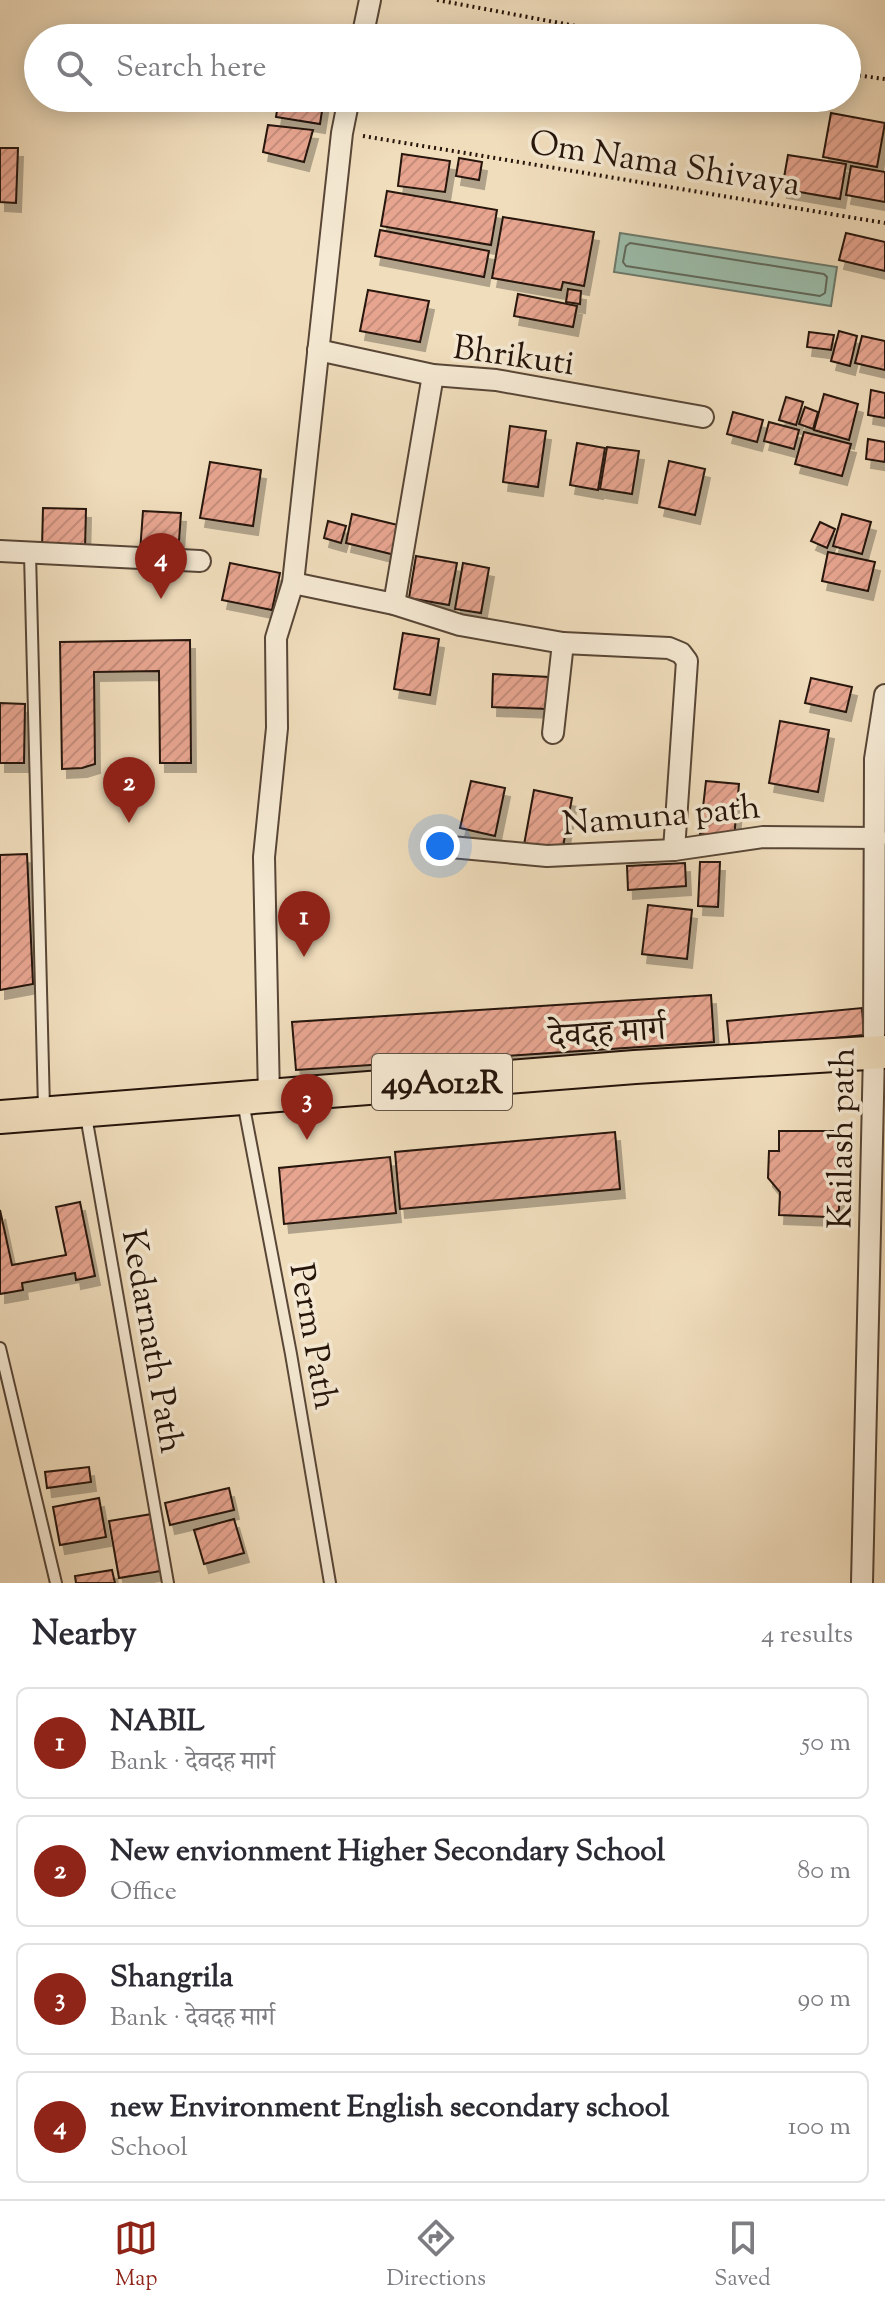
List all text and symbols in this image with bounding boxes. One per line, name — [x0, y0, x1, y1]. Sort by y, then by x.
search box — [24, 24, 861, 112]
icon: search — [52, 46, 96, 90]
text: Search here — [116, 47, 266, 90]
street label: Om Nama Shivaya — [526, 120, 803, 211]
street label: Bhrikuti — [450, 325, 577, 390]
pin: 4 — [135, 533, 187, 599]
pin: 2 — [103, 757, 155, 823]
street label: Namuna path — [560, 784, 762, 851]
your location — [420, 826, 460, 866]
pin: 1 — [278, 891, 330, 957]
street label: देवदह मार्ग — [545, 1006, 669, 1063]
street label: Kailash path — [817, 1047, 870, 1229]
road number: 49A012R — [372, 1054, 512, 1110]
pin: 3 — [281, 1074, 333, 1140]
street label: Kedarnath Path — [107, 1226, 194, 1457]
street label: Perm Path — [275, 1260, 348, 1413]
text: Nearby — [32, 1611, 137, 1660]
text: 4 results — [761, 1617, 853, 1654]
text: NABIL — [110, 1701, 205, 1744]
text: 1 — [56, 1725, 64, 1762]
text: 50 m — [801, 1725, 851, 1762]
text: Bank · देवदह मार्ग — [110, 1744, 275, 1781]
text: New envionment Higher Secondary School — [110, 1831, 665, 1874]
text: 2 — [54, 1853, 66, 1890]
text: 80 m — [797, 1853, 851, 1890]
text: Office — [110, 1874, 177, 1911]
text: Shangrila — [110, 1957, 233, 2000]
text: 3 — [55, 1981, 65, 2018]
text: 90 m — [798, 1981, 851, 2018]
text: Bank · देवदह मार्ग — [110, 2000, 275, 2037]
text: new Environment English secondary school — [110, 2087, 669, 2130]
text: 4 — [53, 2109, 67, 2146]
text: 100 m — [788, 2109, 851, 2146]
text: School — [110, 2130, 188, 2167]
tab: Map — [114, 2216, 158, 2296]
tab: Directions — [387, 2216, 486, 2296]
tab: Saved — [714, 2216, 771, 2296]

